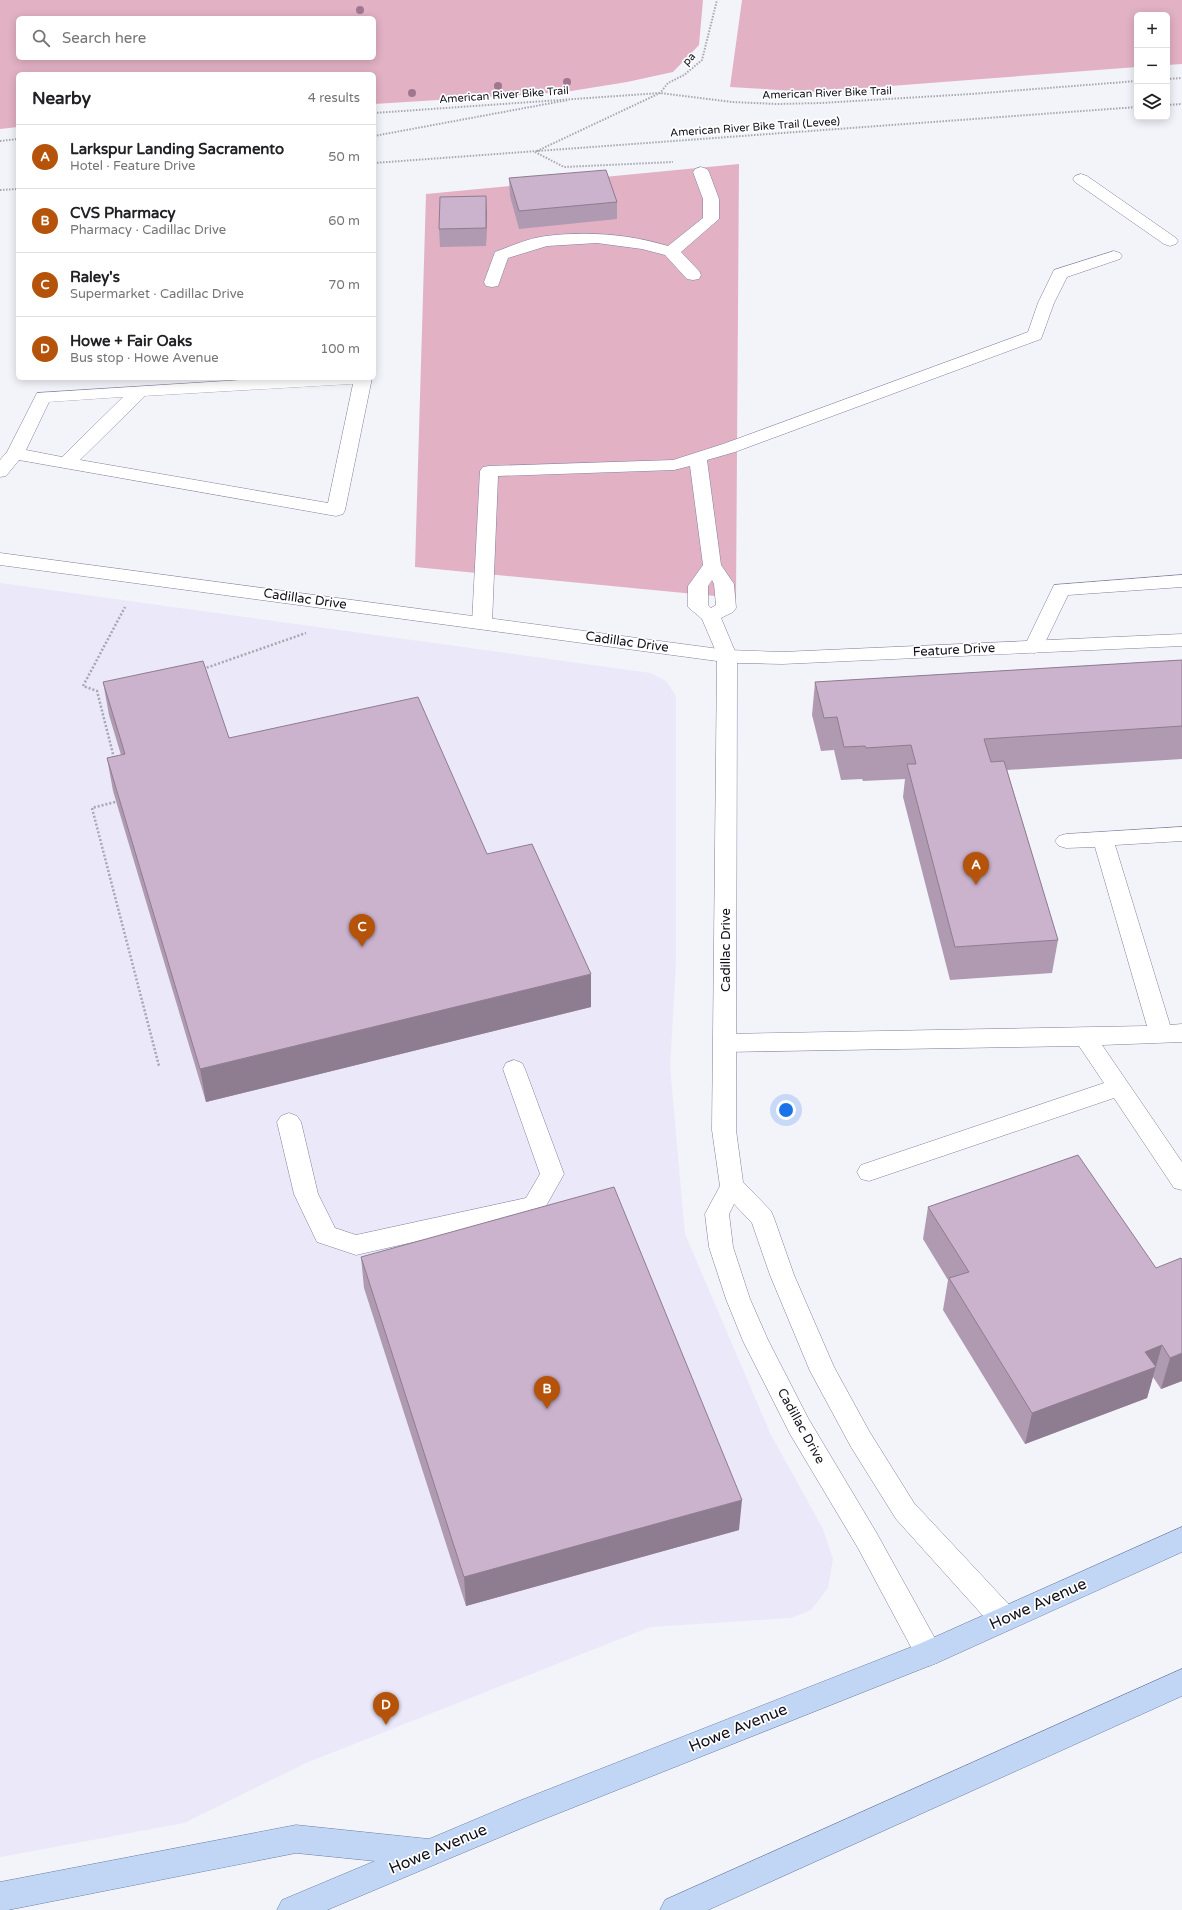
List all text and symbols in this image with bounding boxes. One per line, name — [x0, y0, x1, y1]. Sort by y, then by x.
map controls — [1134, 12, 1170, 120]
button: + — [1134, 12, 1170, 48]
search box — [16, 16, 376, 60]
icon: search — [30, 27, 52, 49]
text: Search here — [62, 29, 146, 47]
button: − — [1134, 48, 1170, 84]
street label: pa — [680, 50, 698, 68]
street label: American River Bike Trail — [439, 84, 569, 106]
street label: American River Bike Trail — [762, 84, 892, 102]
button: layers — [1134, 84, 1170, 120]
text: Nearby — [32, 88, 91, 109]
text: 4 results — [308, 90, 360, 106]
street label: American River Bike Trail (Levee) — [670, 115, 840, 139]
text: Larkspur Landing Sacramento — [70, 140, 284, 158]
text: A — [40, 149, 50, 165]
text: 50 m — [328, 149, 360, 165]
text: Hotel · Feature Drive — [70, 158, 195, 174]
text: CVS Pharmacy — [70, 204, 175, 222]
text: B — [40, 213, 50, 229]
text: 60 m — [328, 213, 360, 229]
text: Pharmacy · Cadillac Drive — [70, 222, 226, 238]
text: Raley's — [70, 268, 120, 286]
text: C — [40, 277, 50, 293]
text: 70 m — [328, 277, 360, 293]
text: Supermarket · Cadillac Drive — [70, 286, 244, 302]
text: Howe + Fair Oaks — [70, 332, 192, 350]
text: D — [40, 341, 50, 357]
text: 100 m — [320, 341, 360, 357]
text: Bus stop · Howe Avenue — [70, 350, 219, 366]
street label: Cadillac Drive — [262, 585, 348, 613]
street label: Cadillac Drive — [584, 628, 670, 656]
street label: Feature Drive — [912, 640, 996, 660]
pin: A — [963, 852, 989, 885]
street label: Cadillac Drive — [718, 908, 734, 992]
pin: C — [349, 914, 375, 947]
your location — [776, 1100, 796, 1120]
pin: B — [534, 1376, 560, 1409]
street label: Cadillac Drive — [774, 1385, 828, 1467]
street label: Howe Avenue — [986, 1574, 1090, 1634]
pin: D — [373, 1692, 399, 1725]
street label: Howe Avenue — [686, 1699, 790, 1757]
street label: Howe Avenue — [386, 1819, 490, 1879]

